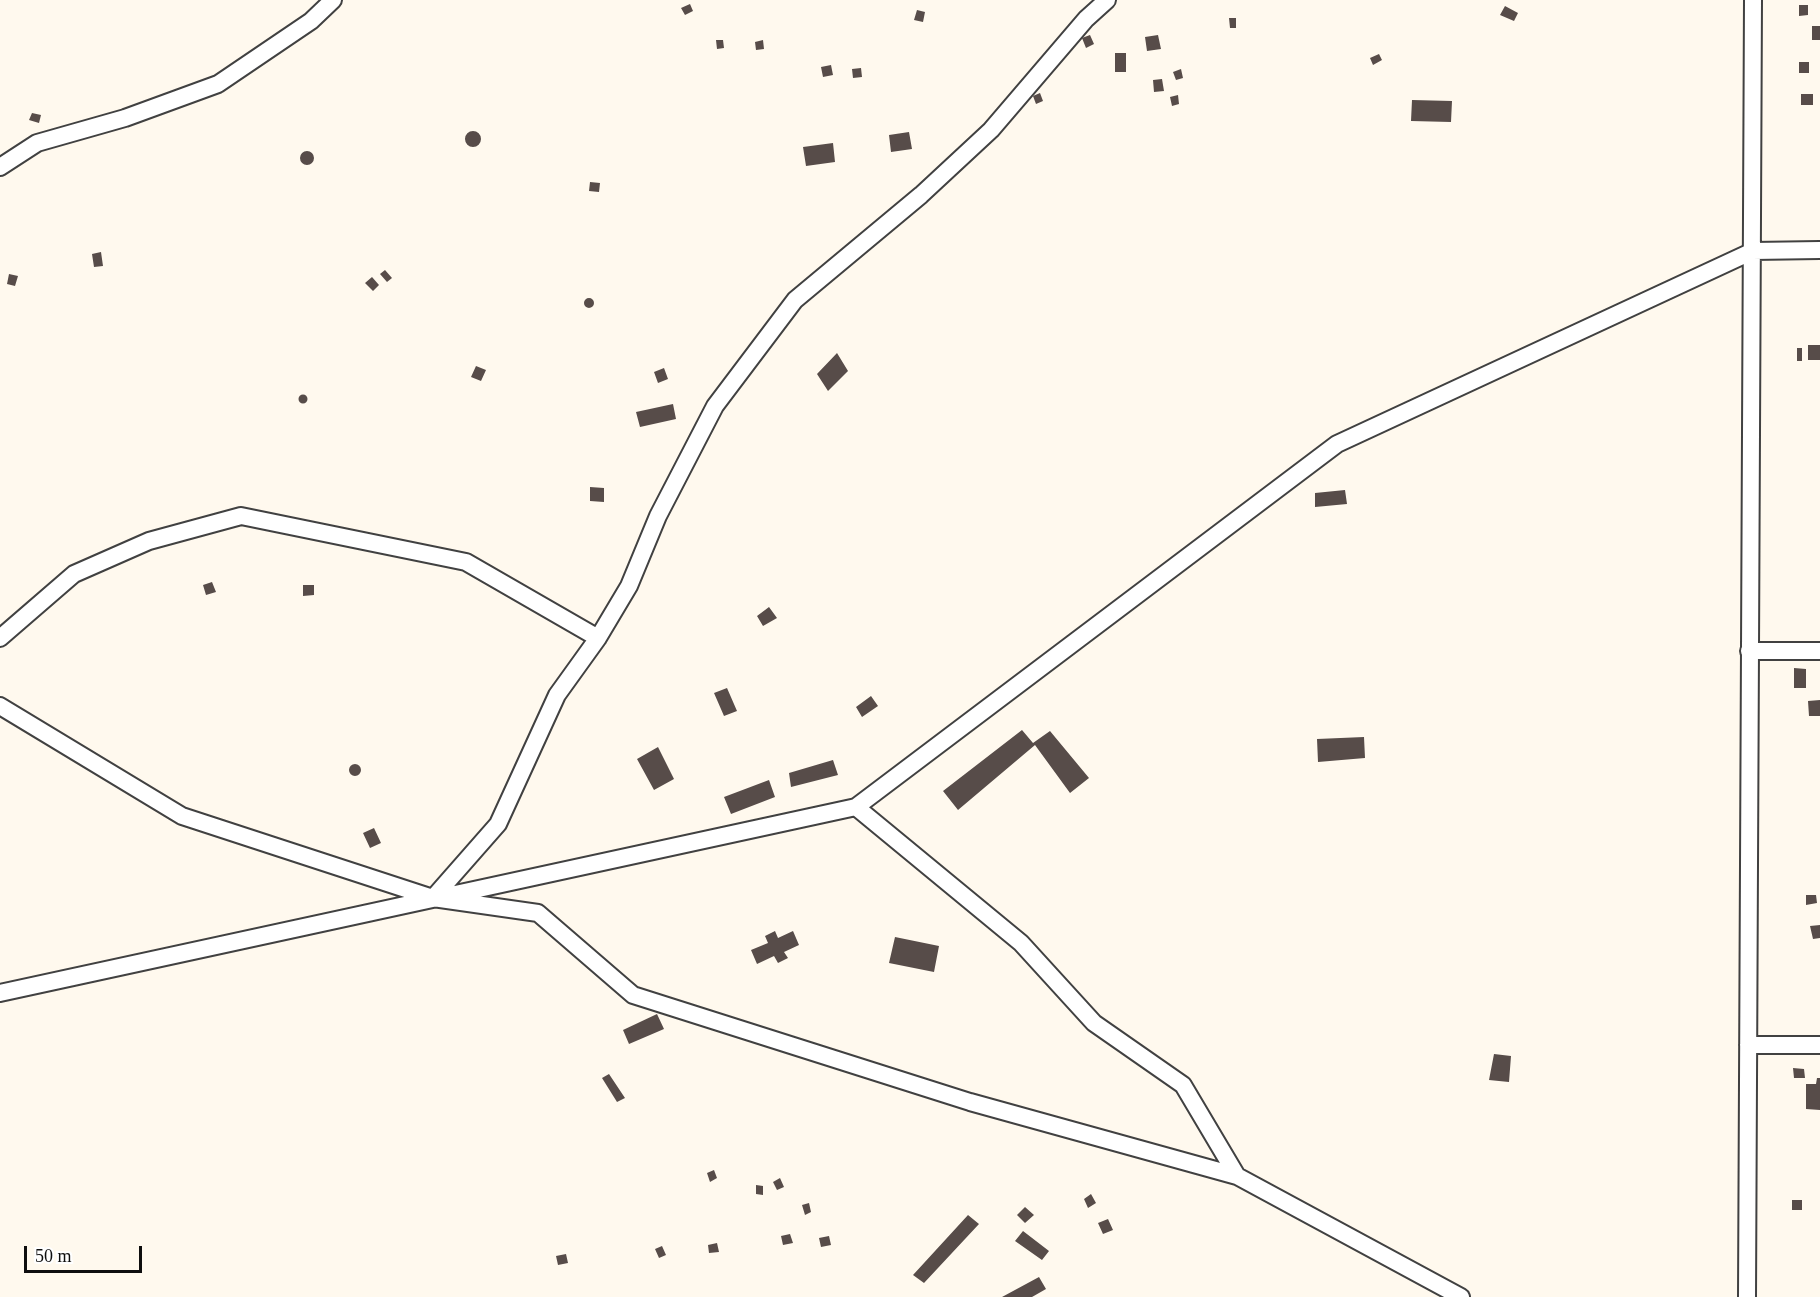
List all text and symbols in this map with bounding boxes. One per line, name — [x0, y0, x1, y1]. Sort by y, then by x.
scale bar — [27, 1234, 146, 1272]
text: 50 m — [35, 1246, 72, 1266]

